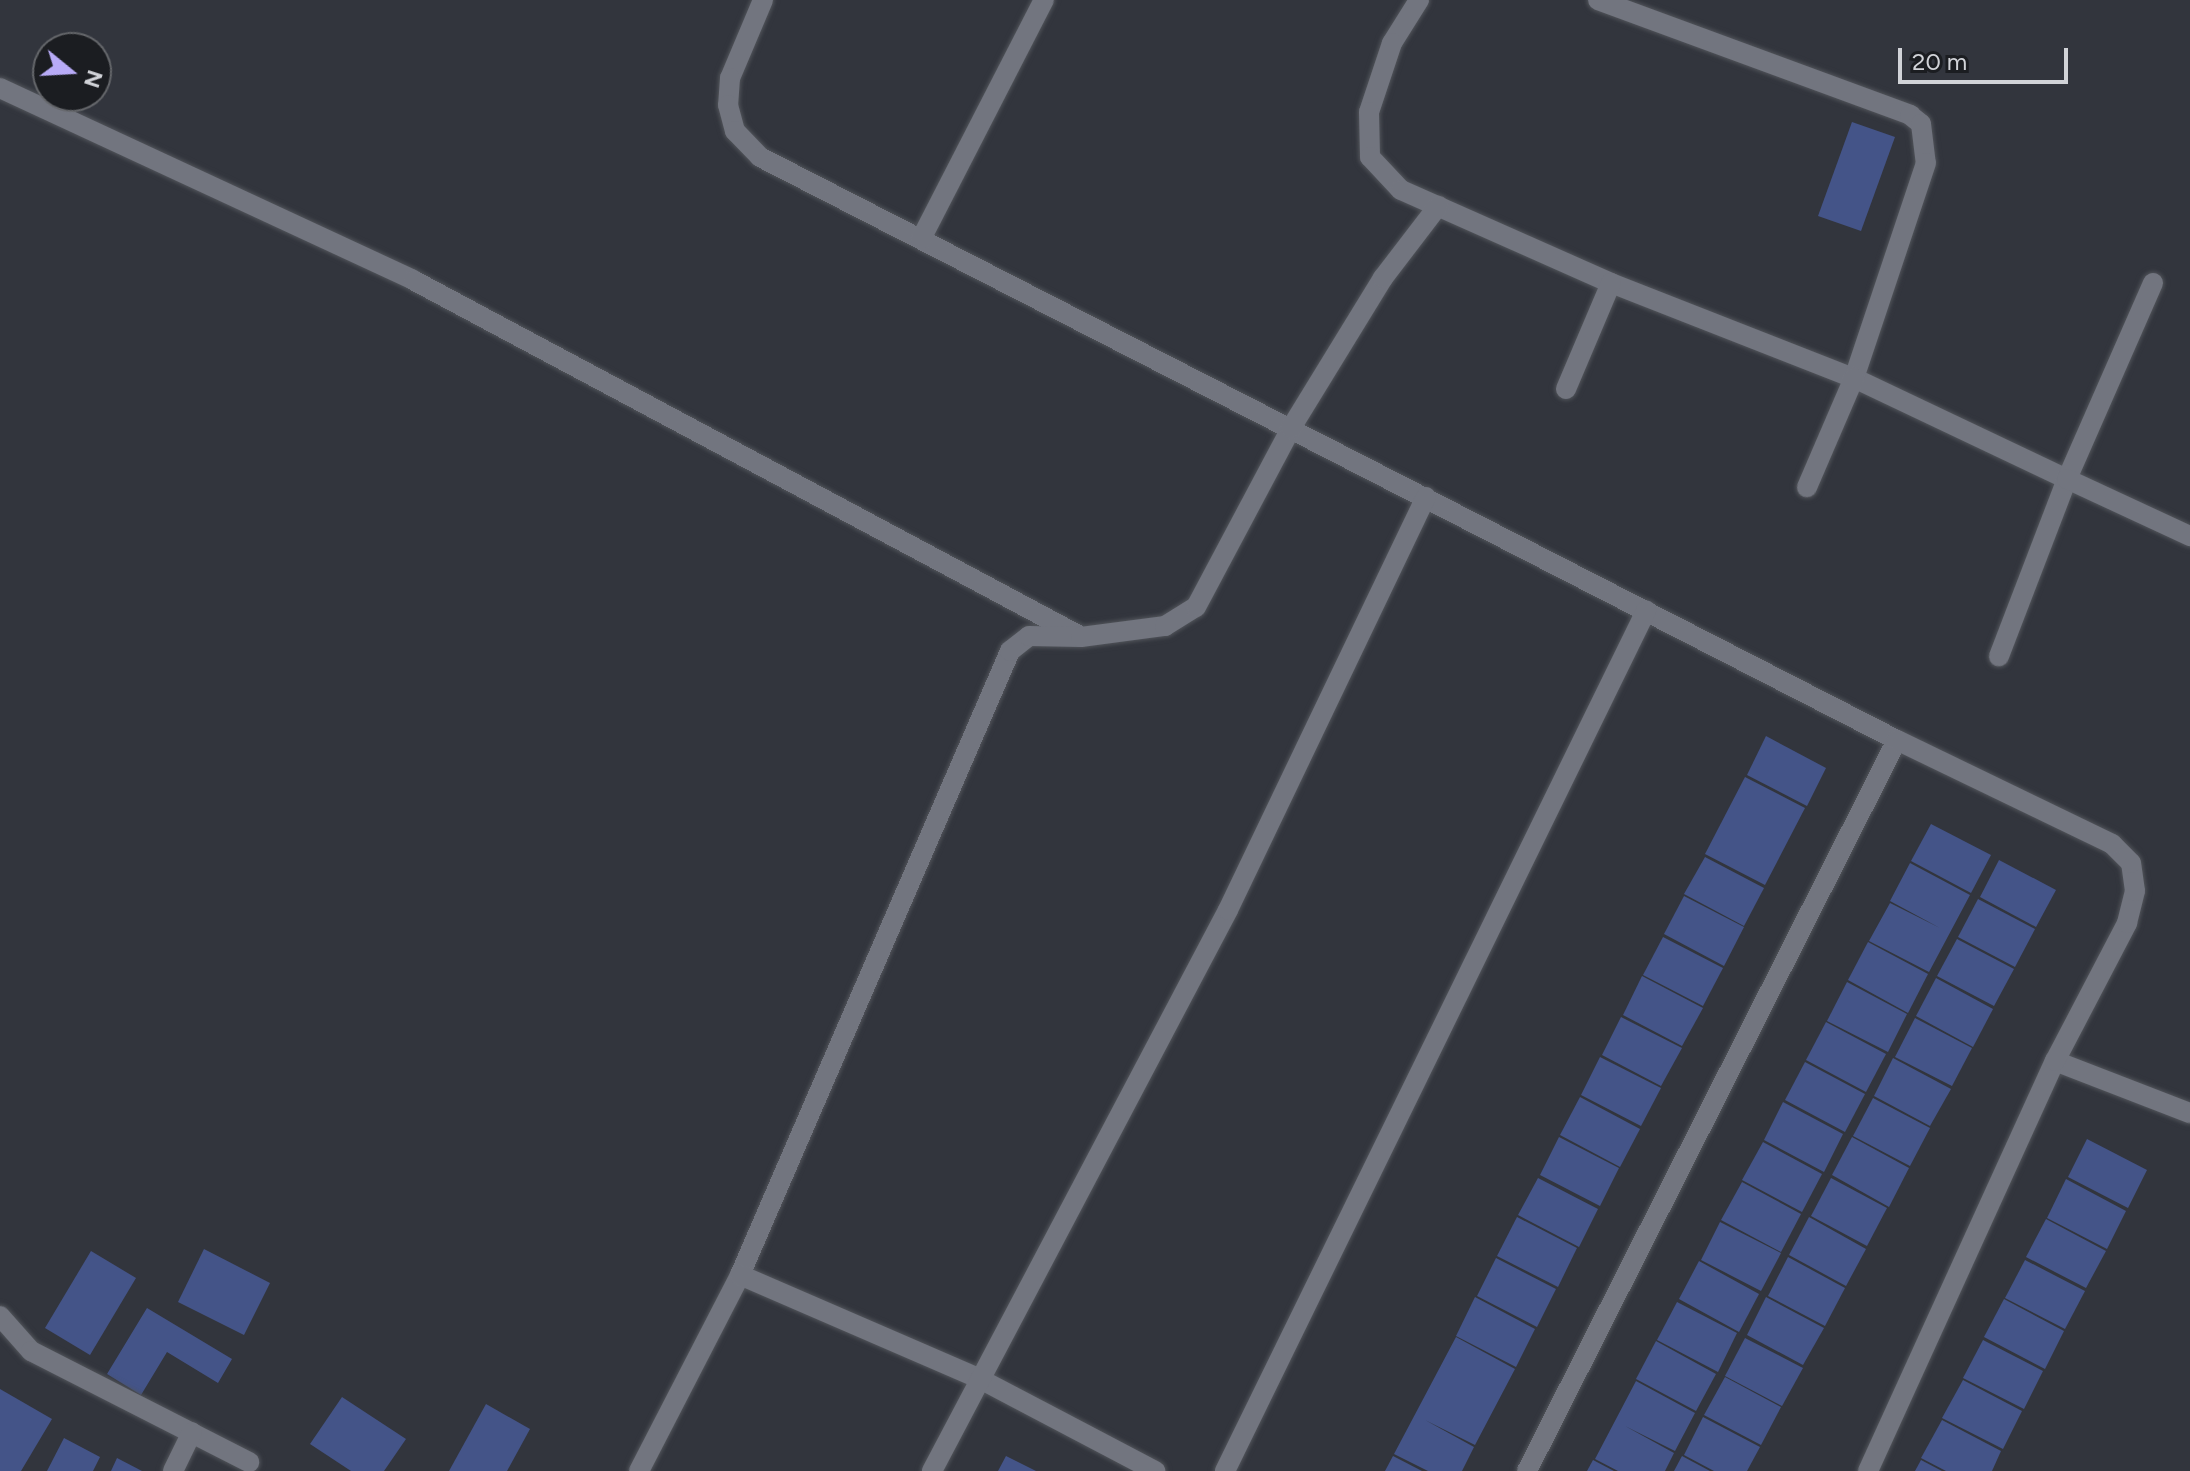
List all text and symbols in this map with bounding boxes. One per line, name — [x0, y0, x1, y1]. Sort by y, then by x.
north arrow — [32, 32, 112, 112]
scale bar — [1902, 32, 2072, 82]
text: 20 m — [1912, 47, 1967, 76]
text: N — [78, 67, 109, 91]

